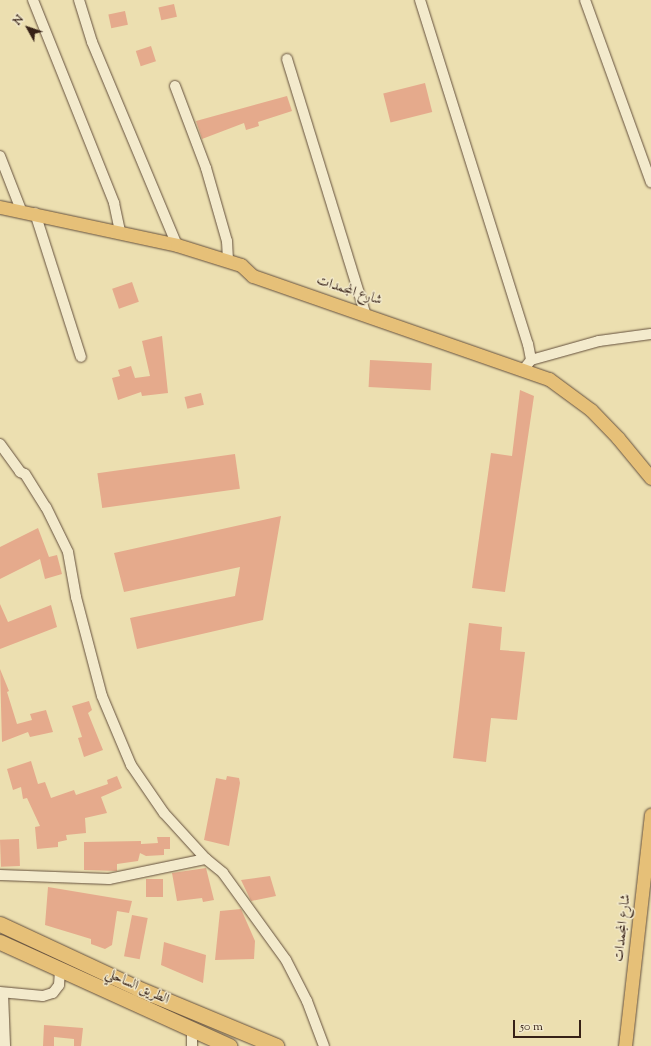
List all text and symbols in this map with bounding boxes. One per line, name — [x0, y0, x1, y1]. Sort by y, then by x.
north arrow — [8, 8, 48, 48]
text: N — [10, 12, 28, 29]
street label: شارع المجمدات — [314, 272, 384, 310]
street label: شارع المجمدات — [611, 893, 635, 963]
street label: الطريق الساحلي — [102, 965, 172, 1009]
scale bar — [515, 1012, 583, 1038]
text: 50 m — [520, 1018, 543, 1036]

